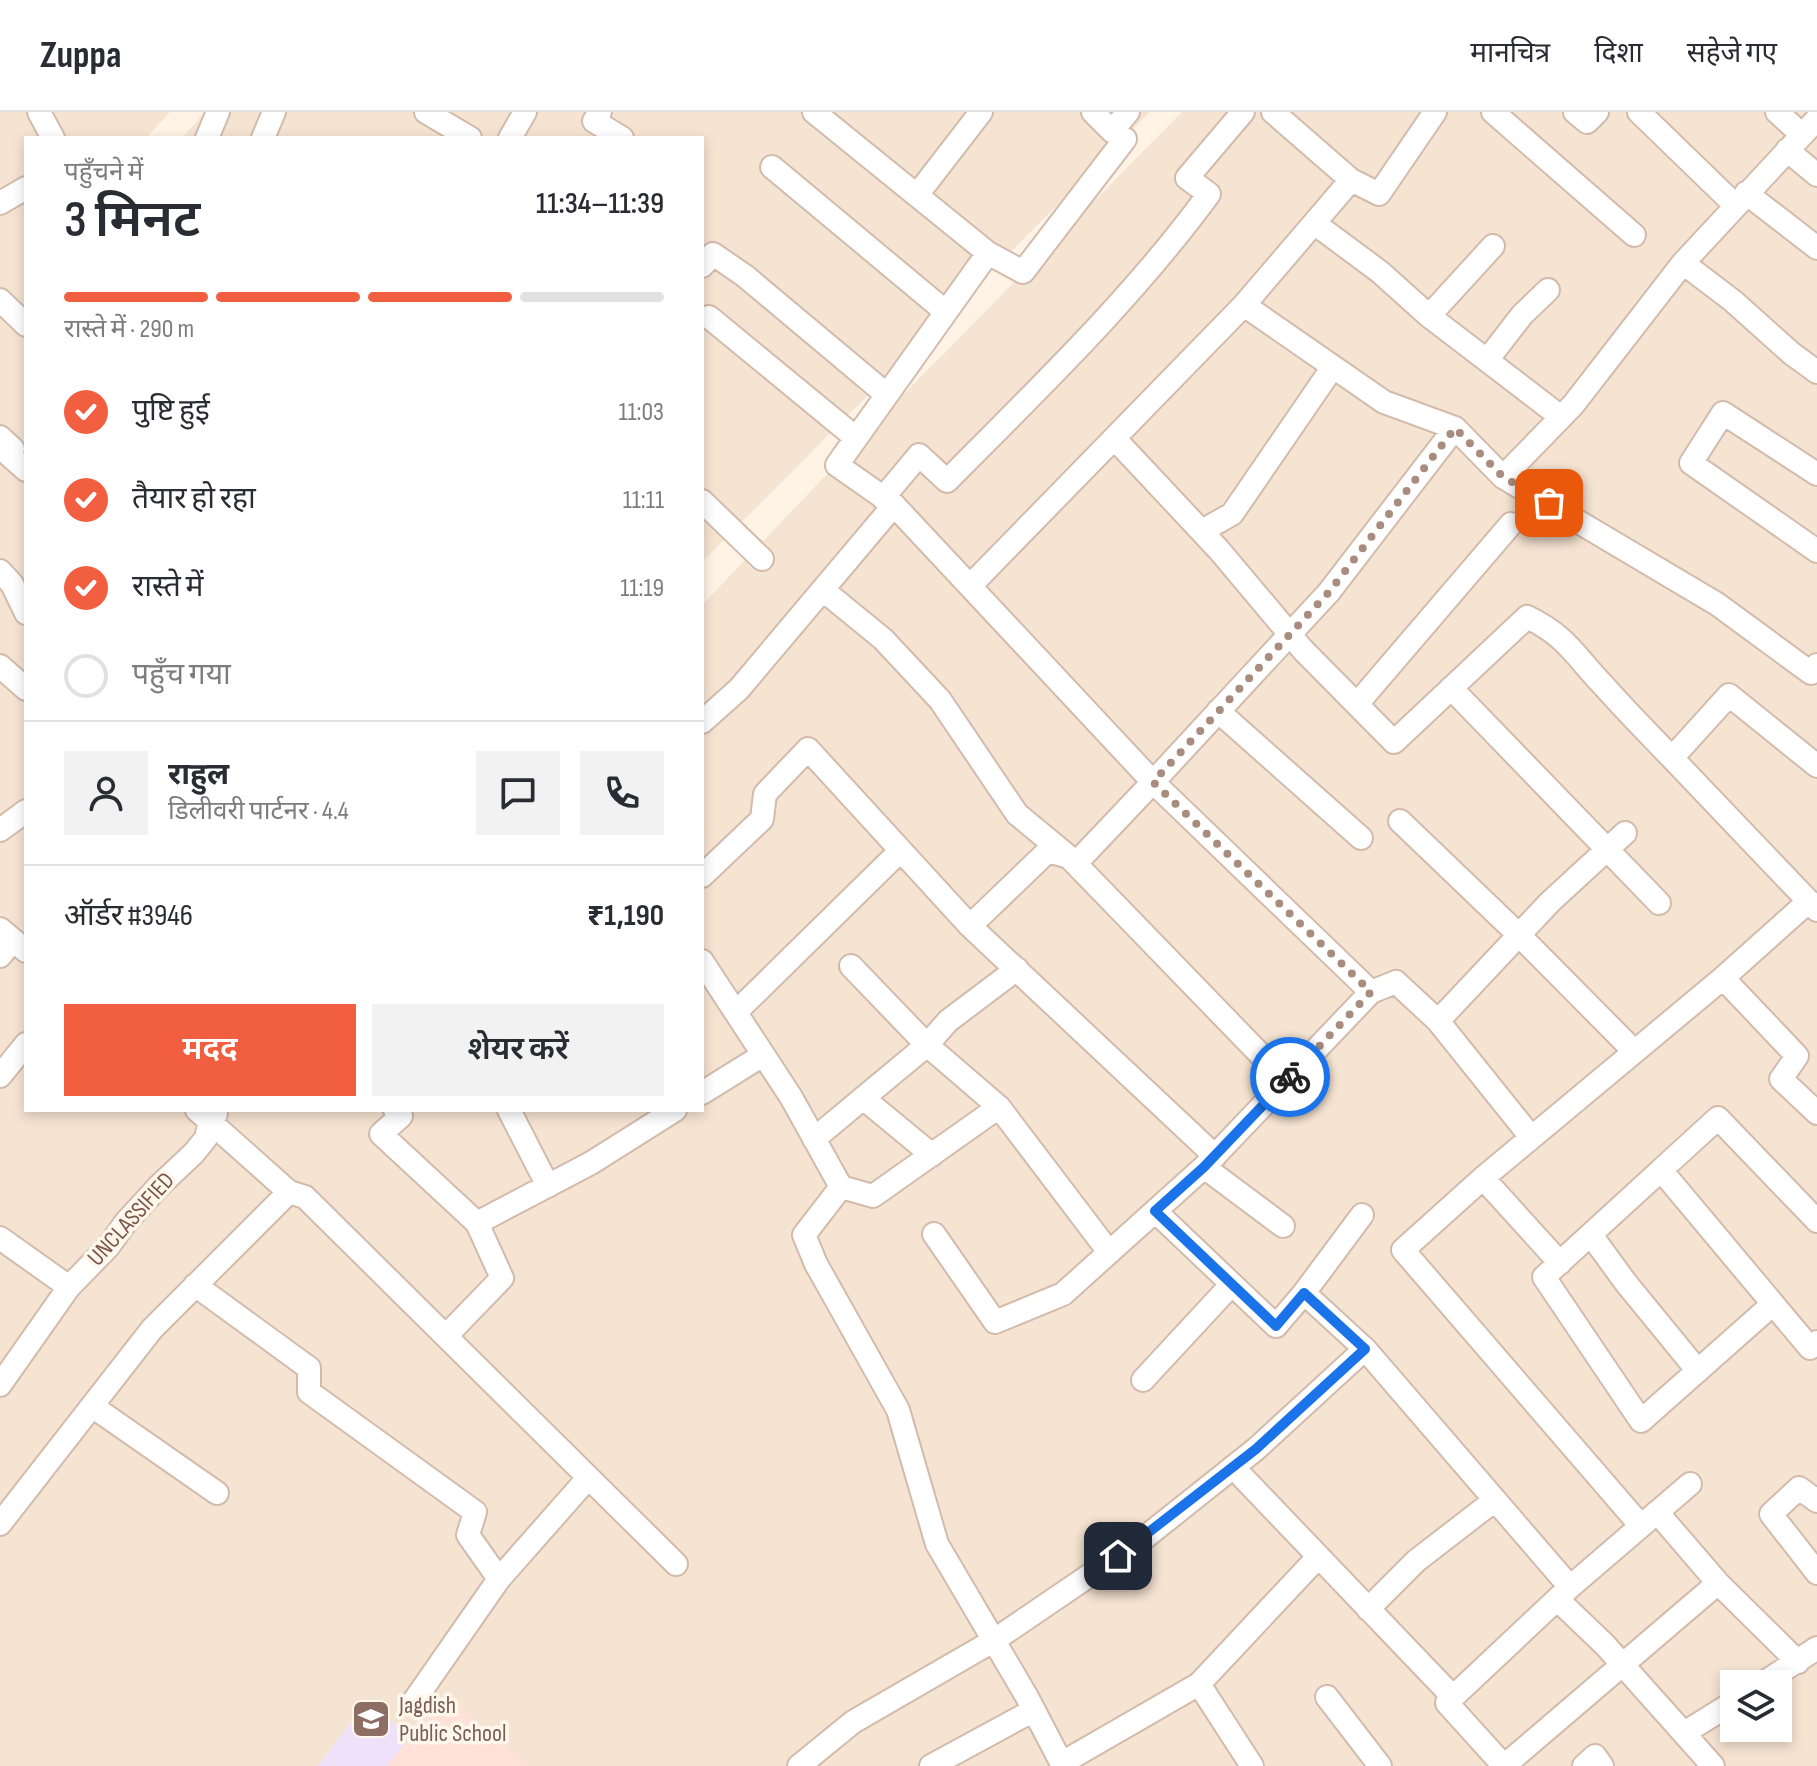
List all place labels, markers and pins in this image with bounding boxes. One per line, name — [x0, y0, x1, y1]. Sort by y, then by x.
pin — [1515, 469, 1583, 537]
pin — [1084, 1522, 1152, 1590]
place label: Jagdish Public School — [398, 1691, 507, 1748]
school or university icon: Jagdish Public School — [350, 1698, 392, 1740]

